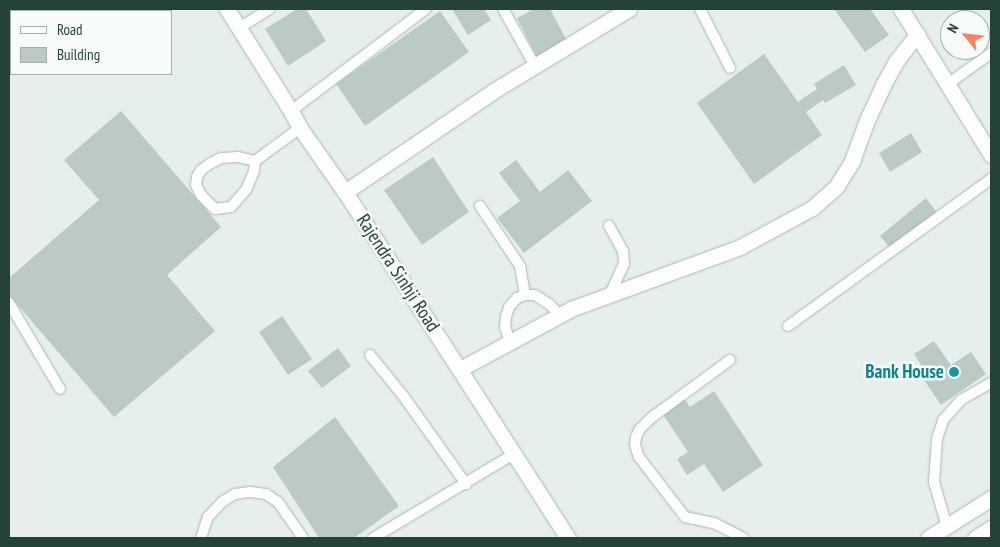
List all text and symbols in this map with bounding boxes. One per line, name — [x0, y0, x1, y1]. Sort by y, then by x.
legend — [10, 10, 172, 75]
north arrow — [940, 10, 990, 60]
text: Road — [57, 20, 83, 39]
text: N — [943, 21, 962, 36]
text: Building — [57, 45, 100, 64]
street label: Rajendra Sinhji Road — [351, 210, 445, 336]
place label: Bank House — [865, 361, 944, 383]
marker: Bank House — [948, 366, 960, 378]

